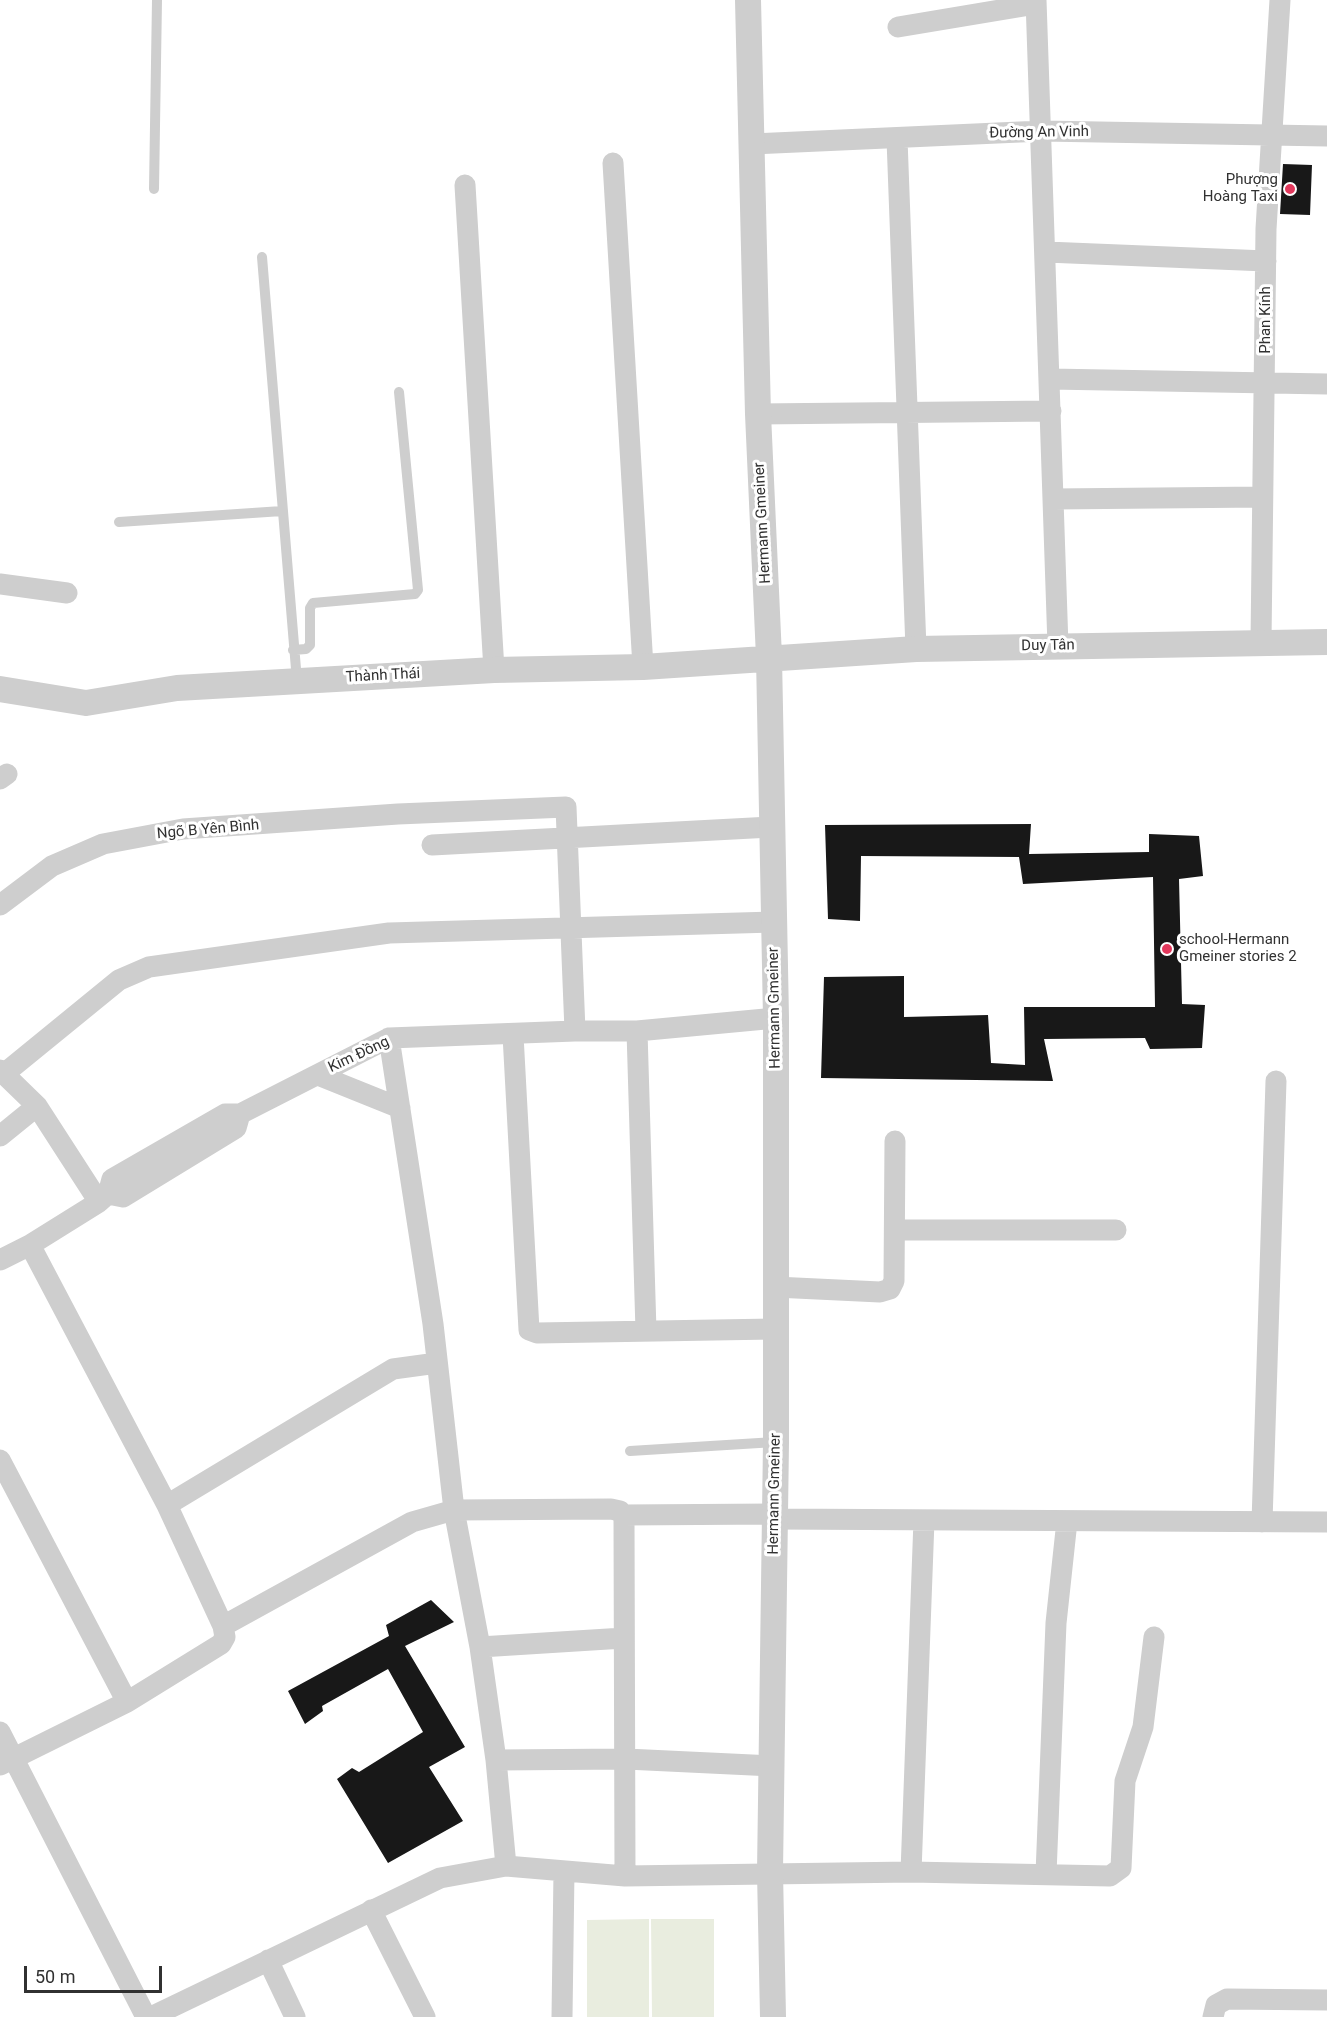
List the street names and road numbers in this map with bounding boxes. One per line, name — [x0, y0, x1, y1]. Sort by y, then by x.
street label: Đường An Vinh — [989, 123, 1089, 143]
street label: Phan Kính — [1257, 286, 1275, 354]
street label: Hermann Gmeiner — [751, 462, 775, 584]
street label: Duy Tân — [1021, 637, 1075, 655]
street label: Thành Thái — [345, 665, 421, 687]
street label: Ngõ B Yên Bình — [156, 817, 260, 843]
street label: Hermann Gmeiner — [765, 947, 785, 1069]
street label: Kim Đồng — [326, 1033, 392, 1077]
street label: Hermann Gmeiner — [765, 1433, 785, 1555]

